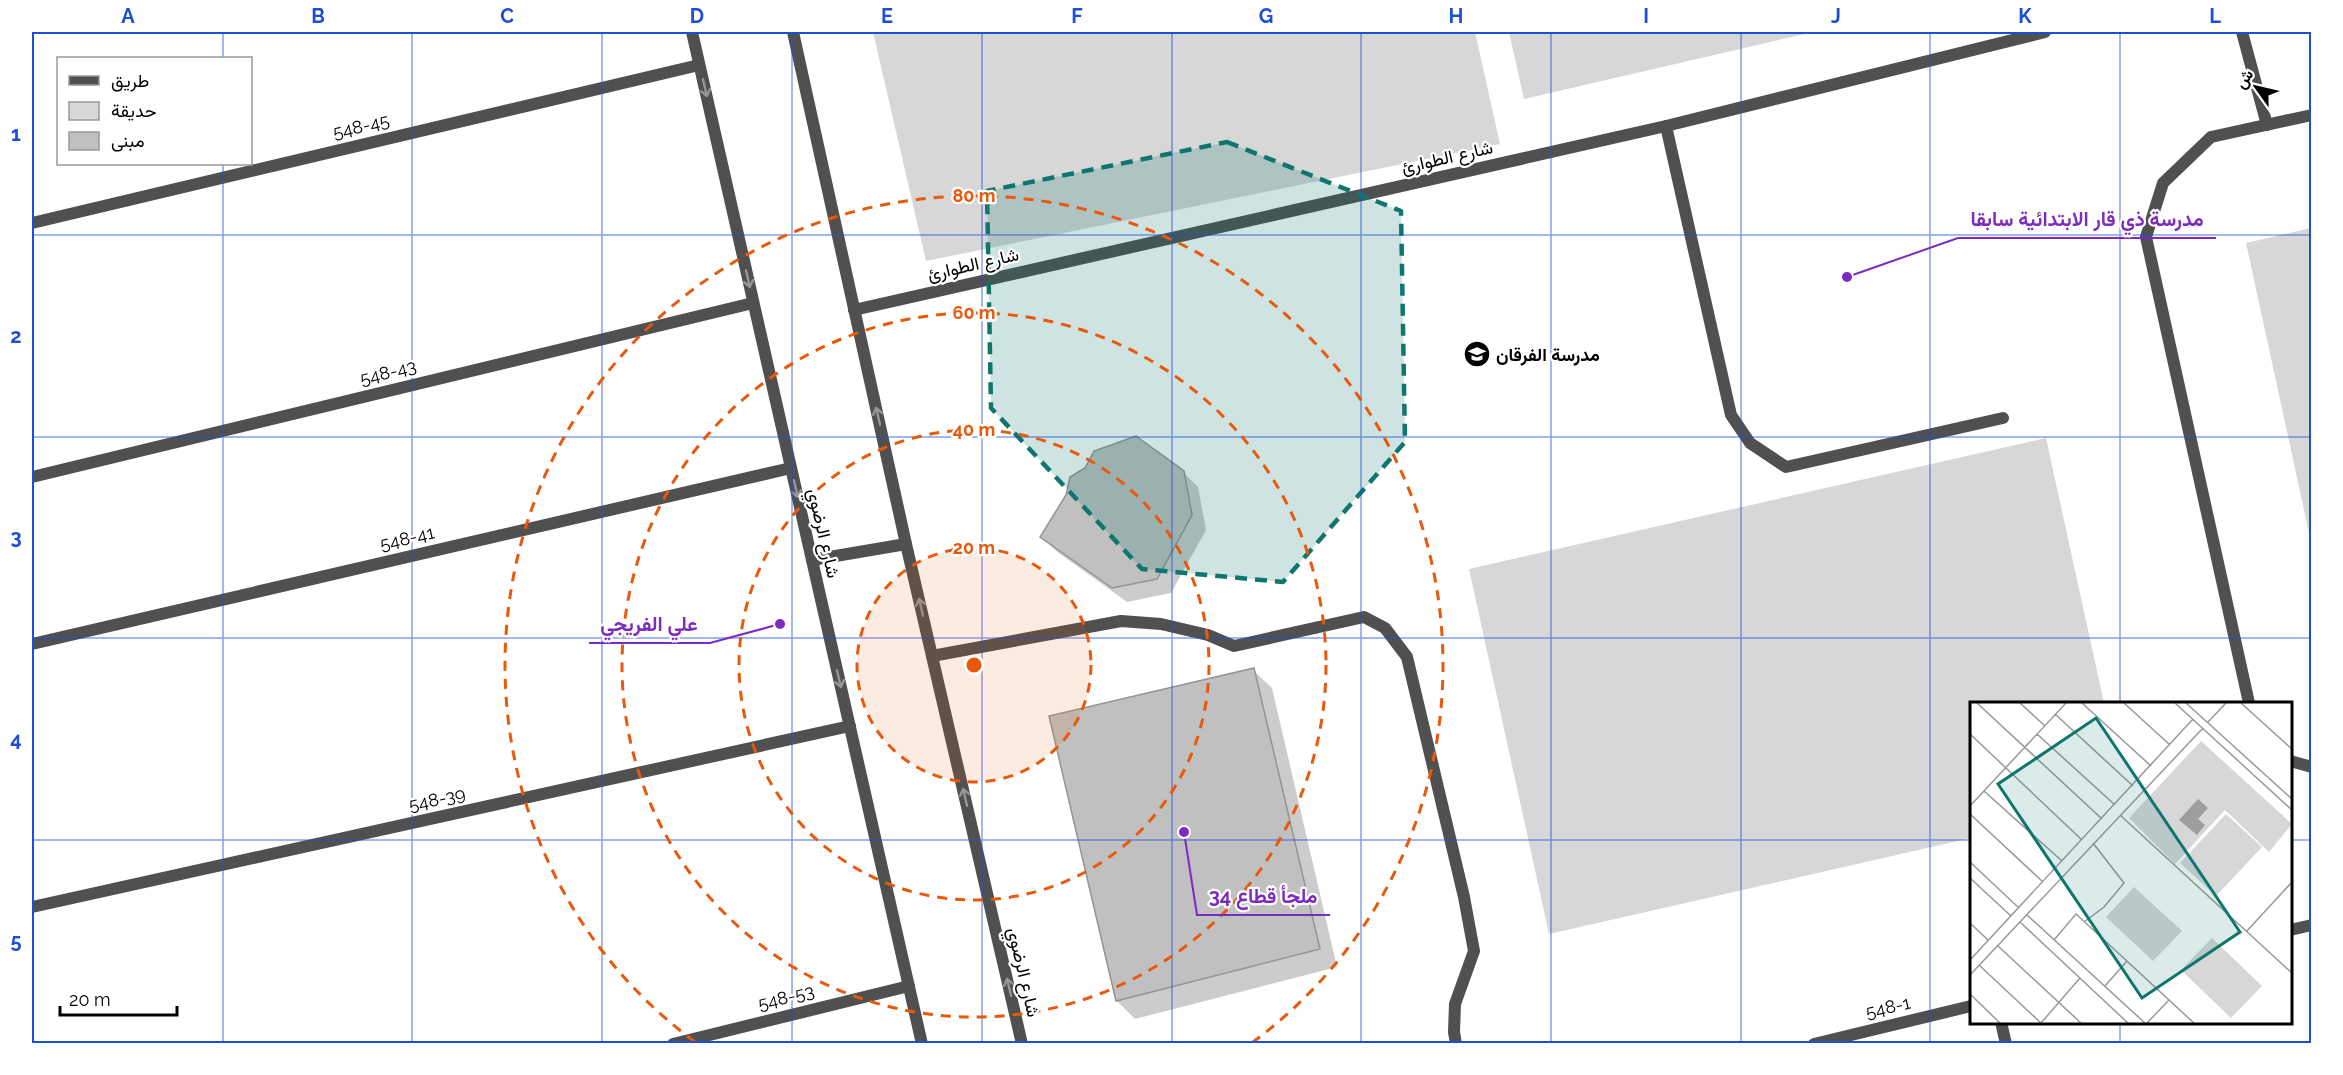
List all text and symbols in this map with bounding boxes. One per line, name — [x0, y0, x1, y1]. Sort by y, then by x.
text: A — [121, 4, 135, 28]
text: B — [311, 4, 325, 28]
text: C — [500, 4, 514, 28]
text: D — [690, 4, 704, 28]
text: E — [881, 4, 893, 28]
text: F — [1071, 4, 1083, 28]
text: G — [1259, 4, 1273, 28]
text: H — [1449, 4, 1463, 28]
text: I — [1643, 4, 1649, 28]
text: J — [1831, 4, 1841, 28]
text: K — [2018, 4, 2032, 28]
text: L — [2209, 4, 2221, 28]
legend — [57, 57, 252, 165]
north arrow — [2226, 57, 2286, 117]
text: ش — [2231, 66, 2257, 92]
text: طريق — [111, 70, 149, 92]
one-way arrow — [700, 78, 711, 98]
text: حديقة — [111, 100, 157, 121]
street label: 548-45 — [331, 109, 392, 143]
text: 1 — [11, 122, 21, 146]
text: مبنى — [111, 130, 145, 152]
street label: شارع الطوارئ — [1399, 136, 1495, 180]
text: 80 m — [952, 185, 996, 206]
callout: مدرسة ذي قار الابتدائية سابقا — [1958, 200, 2216, 238]
text: مدرسة ذي قار الابتدائية سابقا — [1970, 207, 2204, 236]
street label: شارع الطوارئ — [925, 243, 1021, 287]
one-way arrow — [743, 268, 754, 288]
text: 60 m — [952, 302, 996, 323]
text: 2 — [10, 324, 22, 348]
school or university icon: مدرسة الفرقان — [1462, 339, 1492, 369]
place label: مدرسة الفرقان — [1496, 344, 1600, 366]
street label: 548-43 — [358, 355, 418, 389]
one-way arrow — [871, 407, 883, 426]
text: 40 m — [953, 419, 995, 440]
one-way arrow — [791, 479, 802, 498]
street label: شارع الرضوي — [799, 486, 845, 581]
street label: 548-41 — [378, 521, 437, 554]
text: 3 — [10, 525, 22, 549]
text: 20 m — [953, 537, 995, 558]
one-way arrow — [914, 597, 926, 616]
callout: علي الفريجي — [589, 605, 710, 643]
text: علي الفريجي — [600, 612, 698, 641]
centre of rings — [964, 655, 984, 675]
one-way arrow — [834, 669, 845, 689]
inset map — [1970, 702, 2292, 1024]
text: 4 — [10, 727, 22, 751]
street label: 548-39 — [407, 783, 467, 815]
one-way arrow — [958, 787, 970, 806]
callout: ملجأ قطاع 34 — [1197, 877, 1330, 915]
text: ملجأ قطاع 34 — [1209, 884, 1318, 910]
street label: شارع الرضوي — [999, 925, 1045, 1020]
text: 5 — [10, 929, 22, 953]
one-way arrow — [1002, 977, 1014, 996]
scale bar — [60, 979, 177, 1017]
street label: 548-53 — [756, 980, 816, 1014]
text: 20 m — [69, 989, 111, 1010]
street label: 548-1 — [1863, 992, 1913, 1022]

